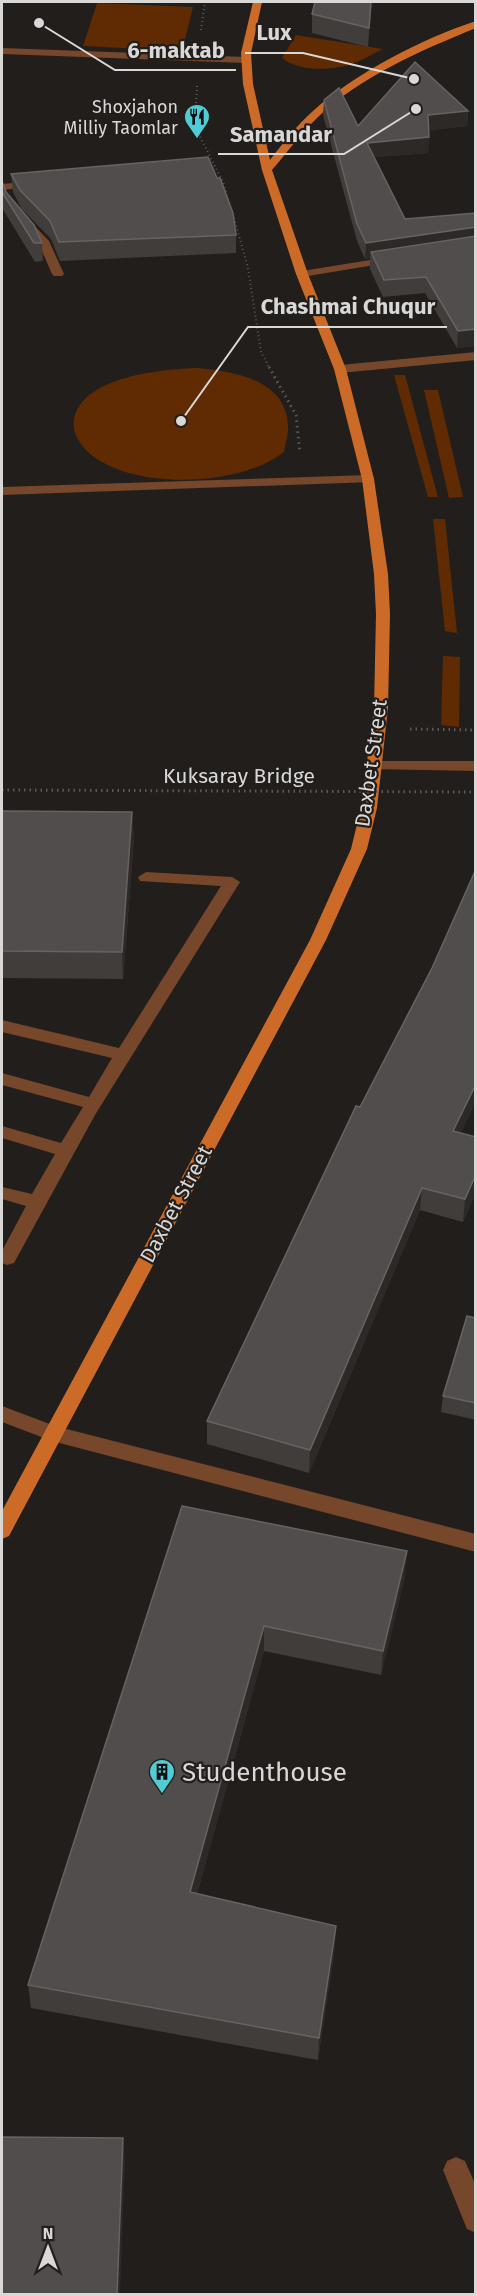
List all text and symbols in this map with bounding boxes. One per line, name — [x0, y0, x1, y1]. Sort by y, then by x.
callout: Lux — [245, 13, 303, 53]
text: Lux — [257, 19, 292, 46]
callout: 6-maktab — [115, 30, 236, 70]
text: 6-maktab — [127, 37, 225, 64]
place label: Shoxjahon Milliy Taomlar — [64, 96, 178, 139]
restaurant icon: Shoxjahon Milliy Taomlar — [182, 102, 212, 140]
callout: Samandar — [218, 114, 344, 154]
text: Samandar — [230, 121, 332, 148]
callout: Chashmai Chuqur — [248, 287, 447, 327]
text: Chashmai Chuqur — [261, 293, 436, 320]
street label: Daxbet Street — [349, 697, 393, 829]
street label: Kuksaray Bridge — [163, 763, 315, 789]
street label: Daxbet Street — [134, 1141, 218, 1267]
building icon: Studenthouse — [147, 1757, 177, 1795]
place label: Studenthouse — [182, 1757, 347, 1788]
north arrow — [18, 2218, 78, 2278]
text: N — [43, 2224, 53, 2243]

